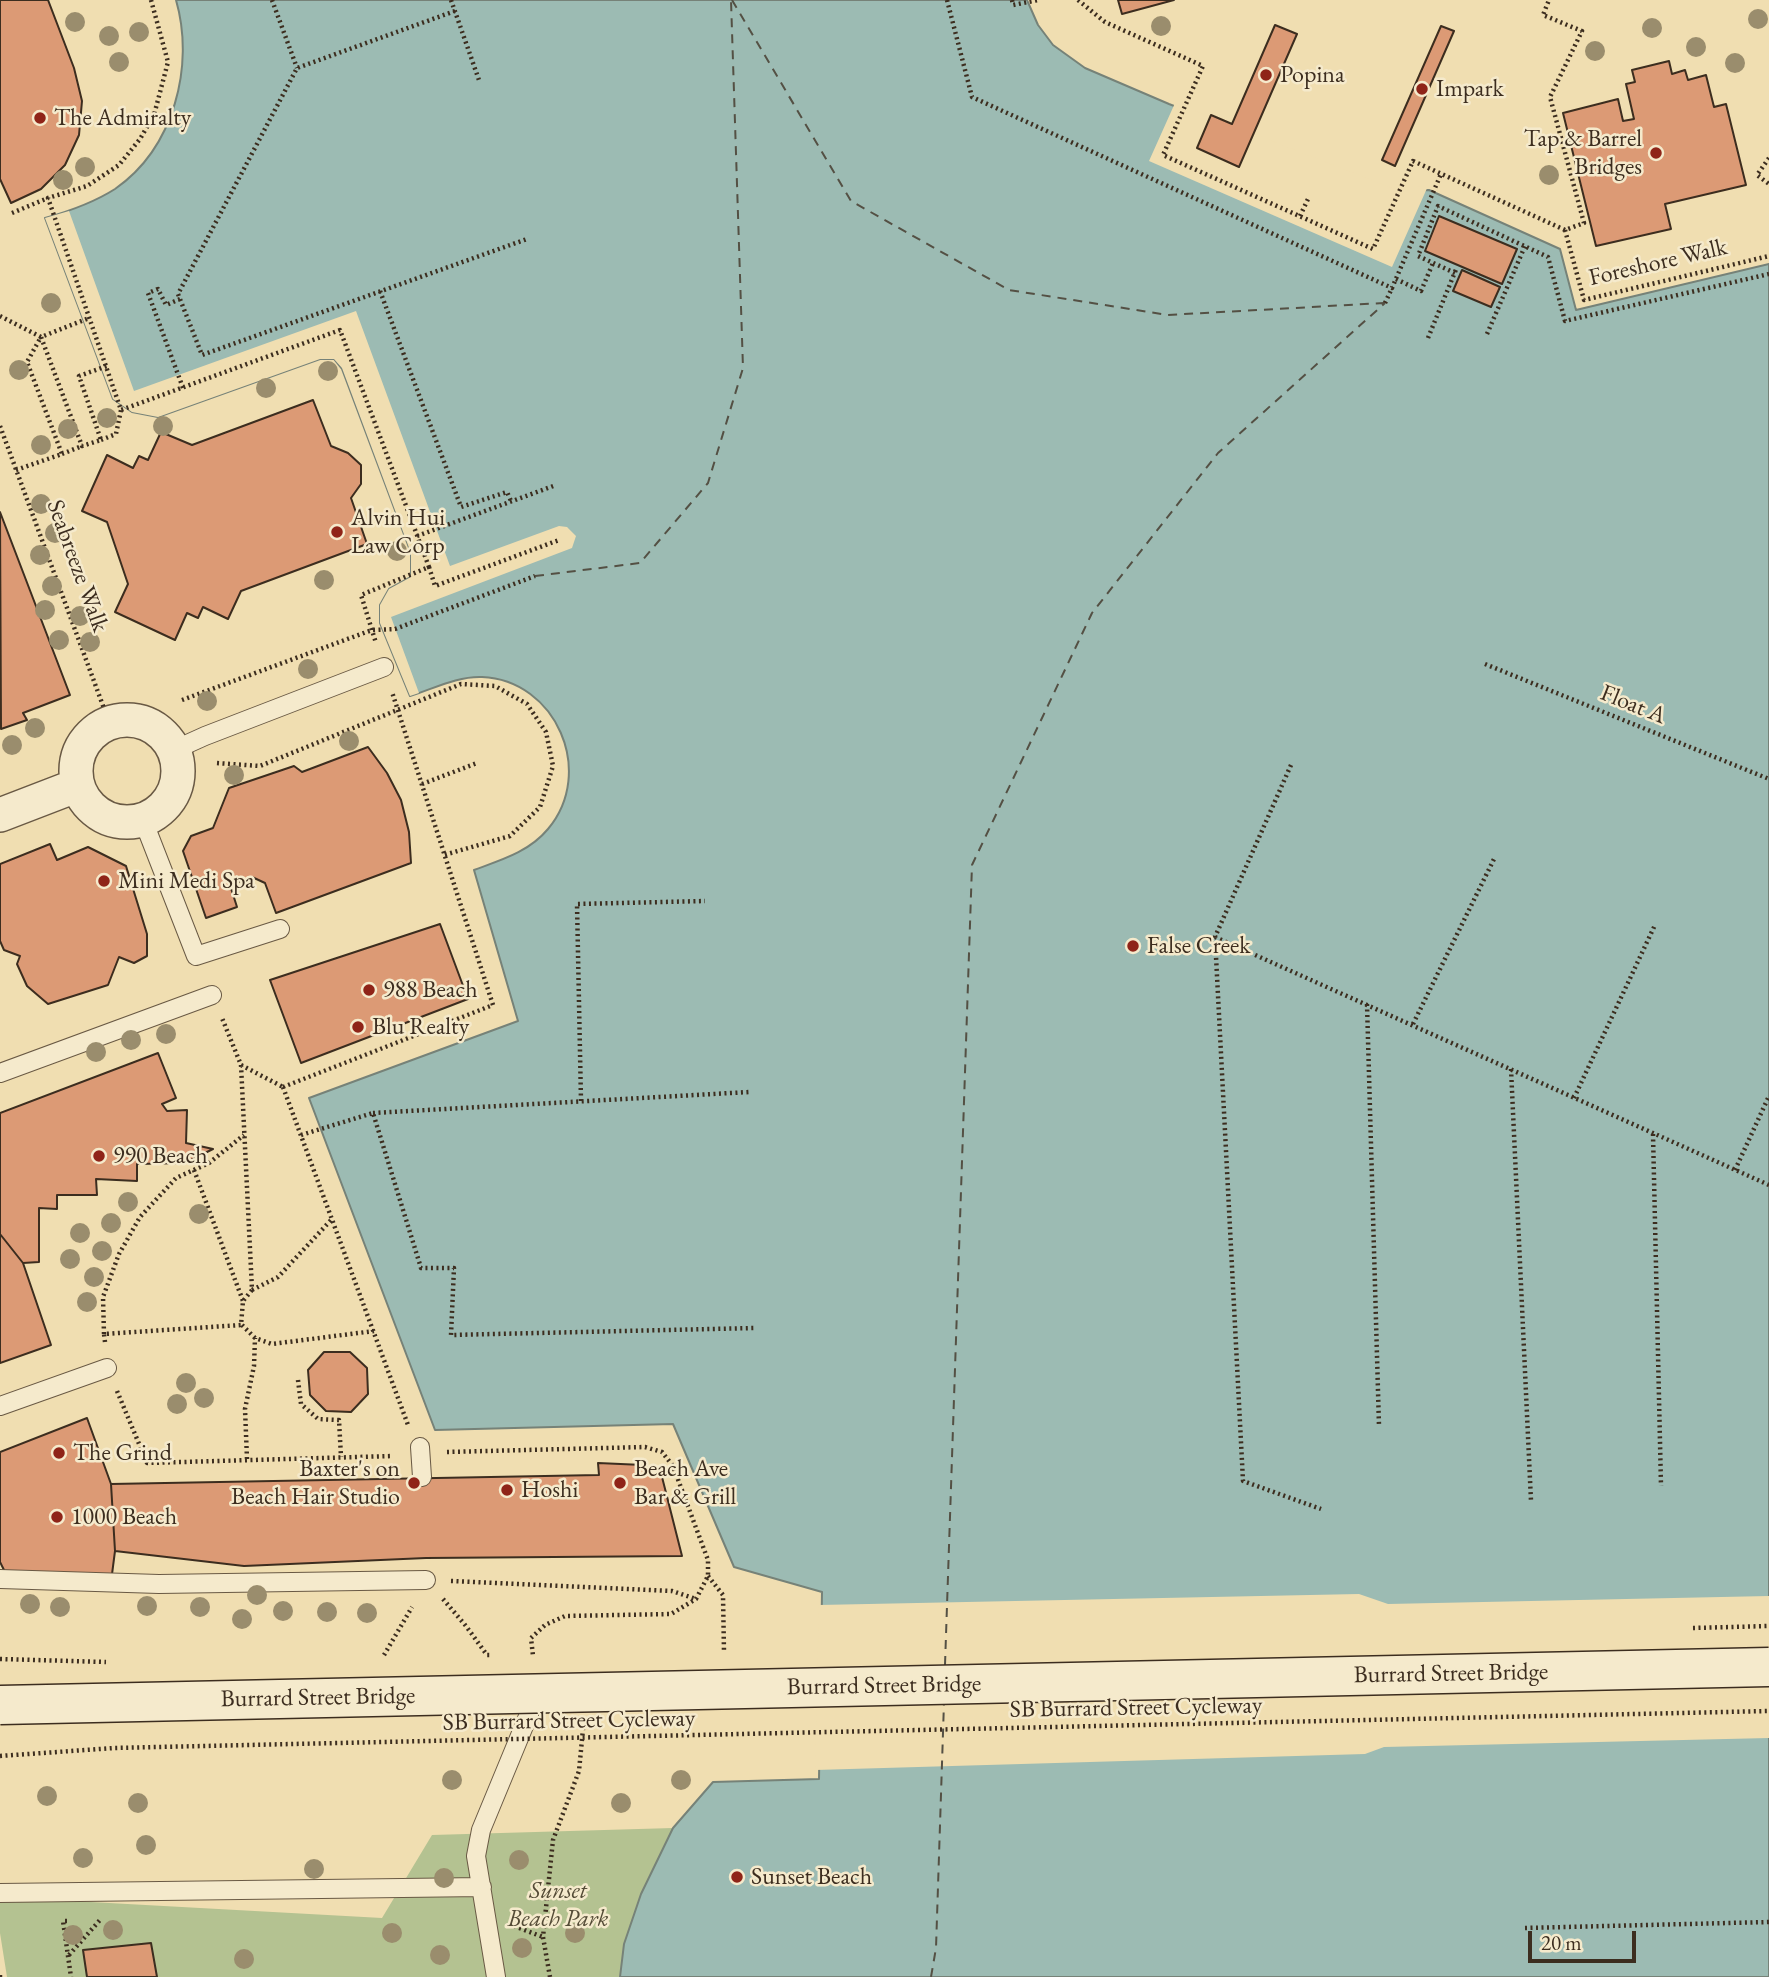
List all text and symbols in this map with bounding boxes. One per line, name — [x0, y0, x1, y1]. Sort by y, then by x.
place label: Popina — [1280, 61, 1345, 89]
marker: Popina — [1258, 67, 1274, 83]
place label: Impark — [1436, 75, 1504, 103]
marker: Impark — [1414, 81, 1430, 97]
place label: The Admiralty — [54, 104, 191, 132]
marker: The Admiralty — [32, 110, 48, 126]
place label: Tap & Barrel Bridges — [1524, 125, 1642, 181]
marker: Tap & Barrel Bridges — [1648, 145, 1664, 161]
street label: Foreshore Walk — [1586, 233, 1730, 293]
street label: Seabreeze Walk — [40, 496, 114, 636]
place label: Alvin Hui Law Corp — [351, 504, 445, 560]
marker: Alvin Hui Law Corp — [329, 524, 345, 540]
street label: Float A — [1596, 679, 1670, 731]
place label: Mini Medi Spa — [118, 867, 255, 895]
marker: Mini Medi Spa — [96, 873, 112, 889]
place label: False Creek — [1147, 932, 1251, 960]
marker: False Creek — [1125, 938, 1141, 954]
place label: 988 Beach — [383, 976, 478, 1004]
marker: 988 Beach — [361, 982, 377, 998]
place label: Blu Realty — [372, 1013, 469, 1041]
marker: Blu Realty — [350, 1019, 366, 1035]
place label: 990 Beach — [113, 1142, 208, 1170]
marker: 990 Beach — [91, 1148, 107, 1164]
place label: The Grind — [73, 1439, 172, 1467]
marker: The Grind — [51, 1445, 67, 1461]
place label: Baxter's on Beach Hair Studio — [231, 1455, 400, 1511]
place label: Beach Ave Bar & Grill — [634, 1455, 736, 1511]
marker: Baxter's on Beach Hair Studio — [406, 1475, 422, 1491]
marker: Beach Ave Bar & Grill — [612, 1475, 628, 1491]
place label: Hoshi — [521, 1476, 578, 1504]
marker: Hoshi — [499, 1482, 515, 1498]
place label: 1000 Beach — [71, 1503, 177, 1531]
marker: 1000 Beach — [49, 1509, 65, 1525]
street label: Burrard Street Bridge — [1353, 1658, 1549, 1690]
street label: Burrard Street Bridge — [786, 1670, 982, 1702]
street label: Burrard Street Bridge — [220, 1682, 416, 1714]
street label: SB Burrard Street Cycleway — [1009, 1691, 1263, 1725]
street label: SB Burrard Street Cycleway — [442, 1704, 696, 1738]
place label: Sunset Beach — [751, 1863, 872, 1891]
marker: Sunset Beach — [729, 1869, 745, 1885]
park label: Sunset Beach Park — [507, 1877, 609, 1933]
scale bar — [1531, 1918, 1640, 1962]
text: 20 m — [1541, 1929, 1582, 1956]

